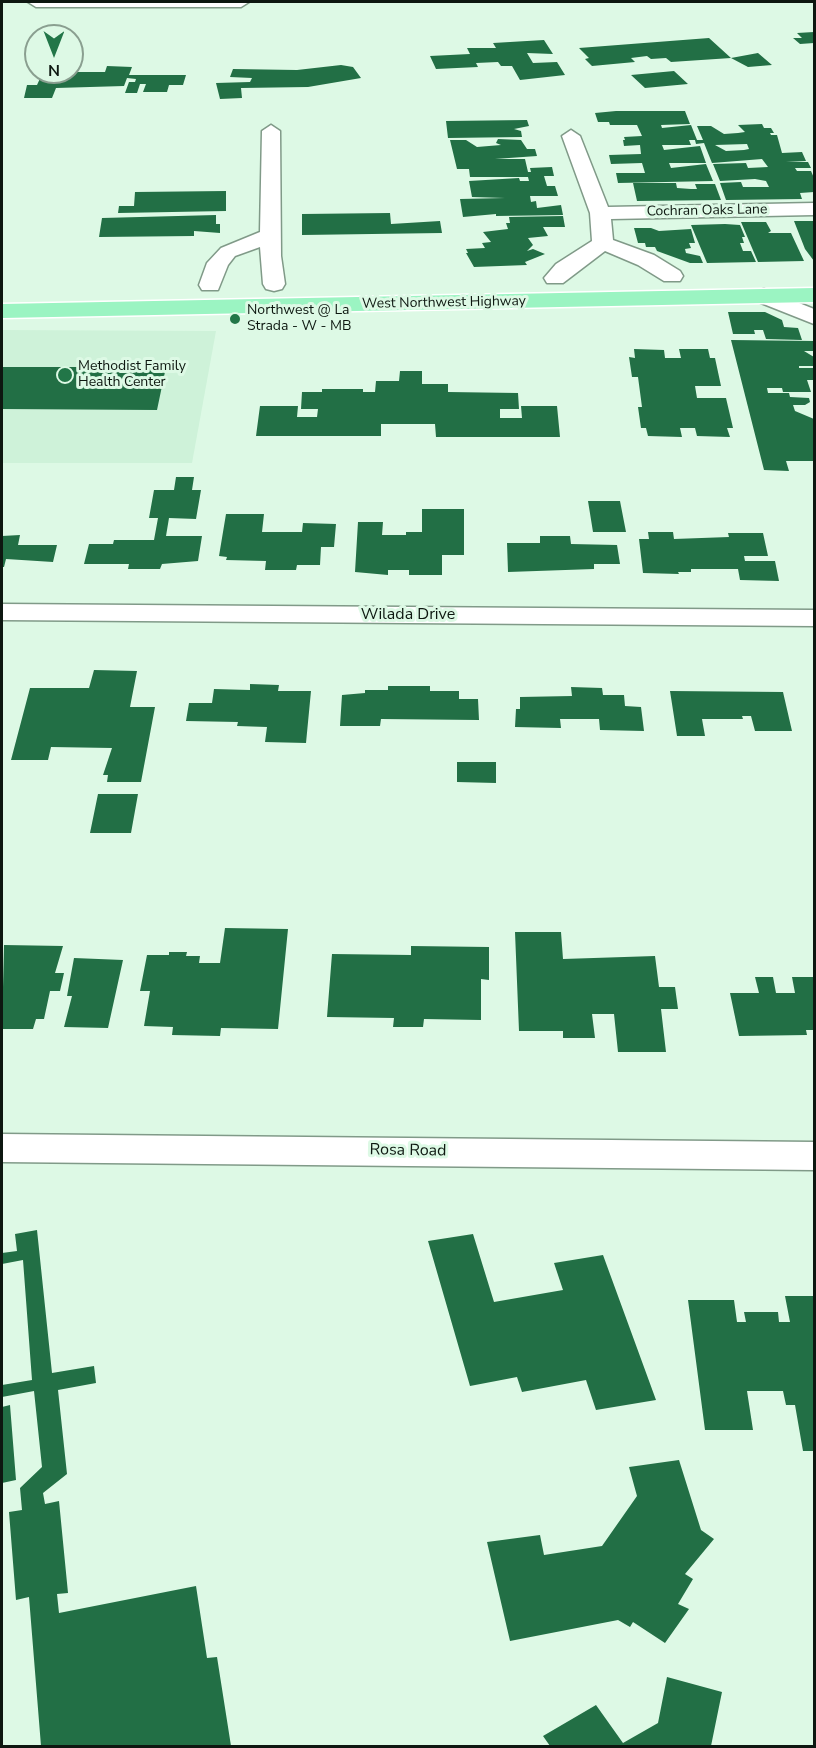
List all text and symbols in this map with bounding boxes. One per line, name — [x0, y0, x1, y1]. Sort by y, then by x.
north arrow — [24, 24, 84, 84]
text: N — [48, 59, 60, 81]
street label: Cochran Oaks Lane — [646, 202, 768, 220]
street label: West Northwest Highway — [362, 293, 526, 313]
place label: Northwest @ La Strada - W - MB — [247, 303, 352, 336]
marker: Northwest @ La Strada - W - MB — [228, 312, 242, 326]
place label: Methodist Family Health Center — [78, 359, 186, 392]
marker: Methodist Family Health Center — [56, 366, 74, 384]
street label: Wilada Drive — [361, 605, 455, 625]
street label: Rosa Road — [369, 1141, 447, 1161]

